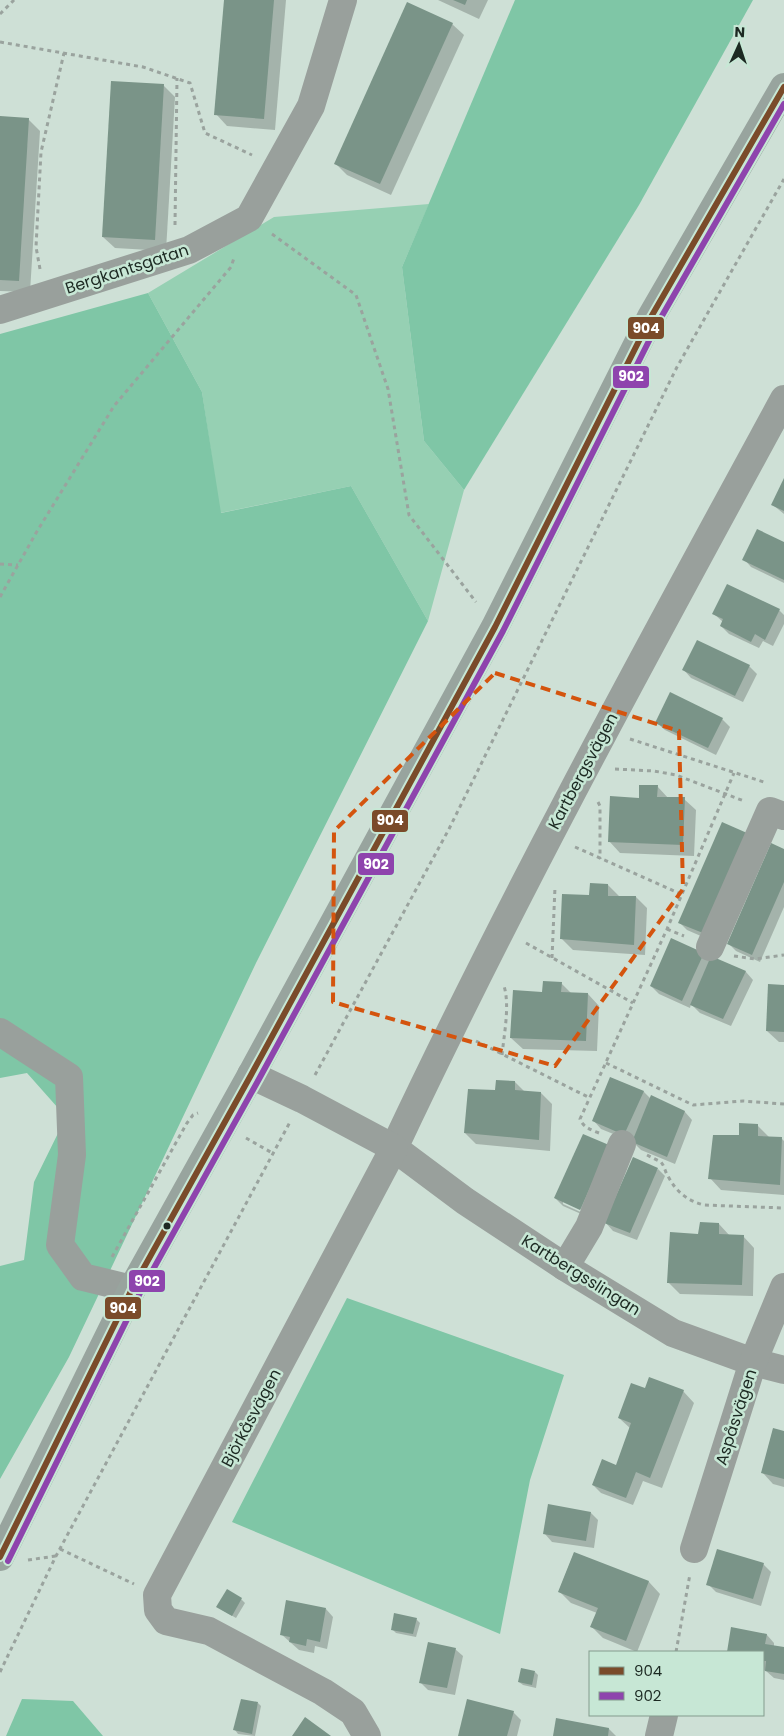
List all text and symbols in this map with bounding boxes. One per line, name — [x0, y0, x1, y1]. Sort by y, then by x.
north arrow — [714, 20, 764, 70]
text: N — [734, 22, 745, 42]
street label: Bergkantsgatan — [62, 238, 192, 300]
line badge: 904 — [627, 316, 665, 340]
text: 904 — [632, 318, 660, 338]
line badge: 902 — [612, 365, 650, 389]
text: 902 — [618, 366, 644, 386]
street label: Kartbergsvägen — [543, 709, 623, 833]
line badge: 904 — [371, 809, 409, 833]
text: 904 — [376, 810, 404, 830]
line badge: 902 — [357, 852, 395, 876]
text: 902 — [363, 854, 389, 874]
unlabelled marker — [162, 1221, 172, 1231]
street label: Kartbergsslingan — [517, 1229, 645, 1321]
line badge: 902 — [128, 1269, 166, 1293]
text: 902 — [134, 1271, 160, 1291]
line badge: 904 — [104, 1296, 142, 1320]
text: 904 — [109, 1298, 137, 1318]
street label: Björkåsvägen — [215, 1365, 287, 1471]
street label: Aspåsvägen — [710, 1366, 762, 1468]
legend — [589, 1651, 764, 1716]
text: 904 — [634, 1660, 662, 1681]
text: 902 — [634, 1685, 662, 1706]

